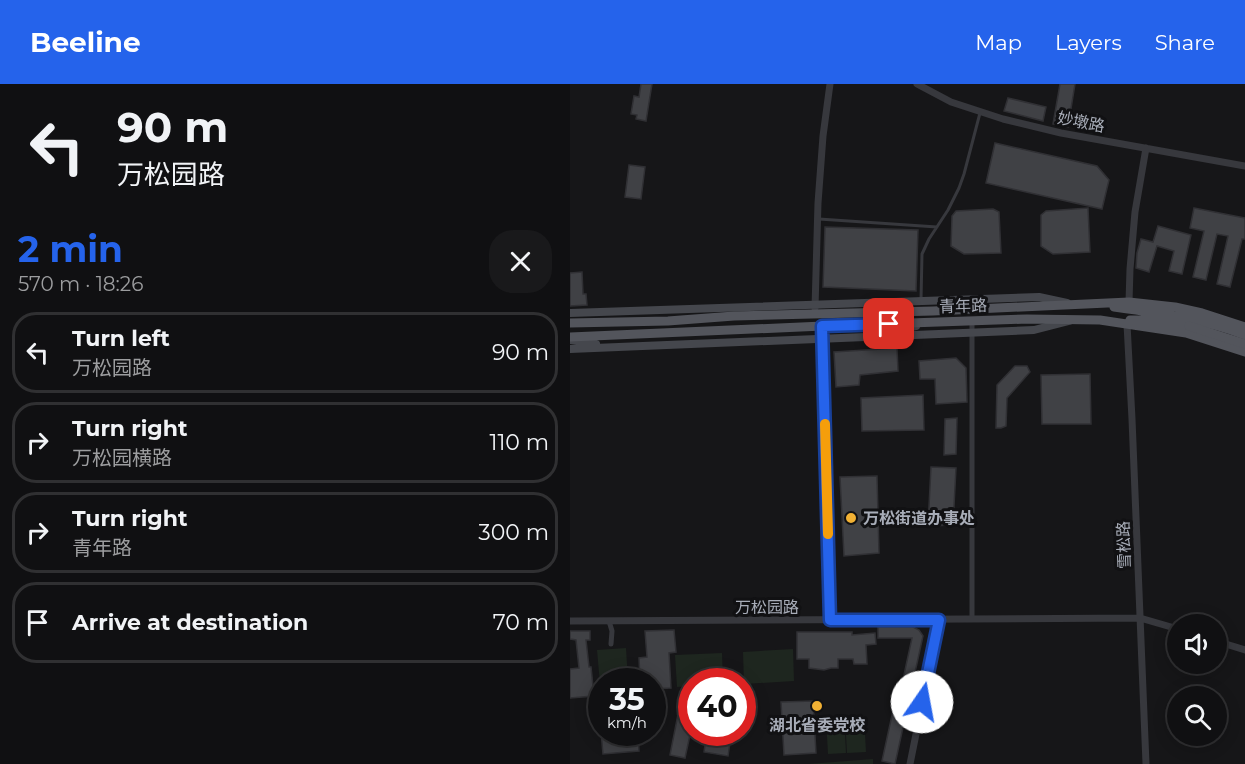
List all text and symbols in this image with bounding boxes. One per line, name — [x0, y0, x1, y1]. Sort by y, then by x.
text: Beeline — [30, 25, 141, 59]
text: Map — [975, 30, 1022, 55]
text: Layers — [1055, 30, 1122, 55]
text: Share — [1155, 30, 1215, 55]
text: 90 m — [117, 101, 228, 153]
icon: left — [18, 108, 96, 186]
street label: 妙墩路 — [1056, 108, 1106, 136]
text: 万松园路 — [117, 158, 225, 191]
text: 2 min — [18, 227, 123, 271]
button: close — [489, 230, 552, 293]
text: 570 m · 18:26 — [18, 272, 143, 296]
street label: 青年路 — [939, 296, 987, 316]
pin — [863, 298, 914, 349]
icon: arrive — [872, 307, 905, 340]
text: Turn left — [72, 325, 170, 352]
icon: left — [21, 336, 54, 369]
text: 90 m — [492, 339, 549, 366]
text: 万松园路 — [72, 356, 152, 380]
text: Turn right — [72, 415, 187, 442]
icon: right — [21, 426, 54, 459]
text: 110 m — [489, 429, 549, 456]
text: 万松园横路 — [72, 446, 172, 470]
text: Turn right — [72, 505, 187, 532]
place label: 万松街道办事处 — [863, 509, 975, 528]
marker: 万松街道办事处 — [844, 511, 858, 525]
icon: right — [21, 516, 54, 549]
text: 300 m — [478, 519, 549, 546]
street label: 雪松路 — [1114, 521, 1134, 569]
text: 青年路 — [72, 536, 132, 560]
street label: 万松园路 — [735, 598, 799, 617]
icon: arrive — [21, 606, 54, 639]
text: Arrive at destination — [72, 609, 308, 636]
text: 70 m — [493, 609, 549, 636]
map controls — [1167, 614, 1227, 746]
button: sound — [1167, 614, 1227, 674]
speed limit sign: 40 — [678, 668, 756, 746]
position arrow — [890, 670, 954, 734]
text: 35 — [609, 681, 645, 718]
button: search — [1167, 686, 1227, 746]
marker: 湖北省委党校 — [810, 699, 824, 713]
text: km/h — [607, 713, 647, 732]
place label: 湖北省委党校 — [769, 716, 866, 735]

